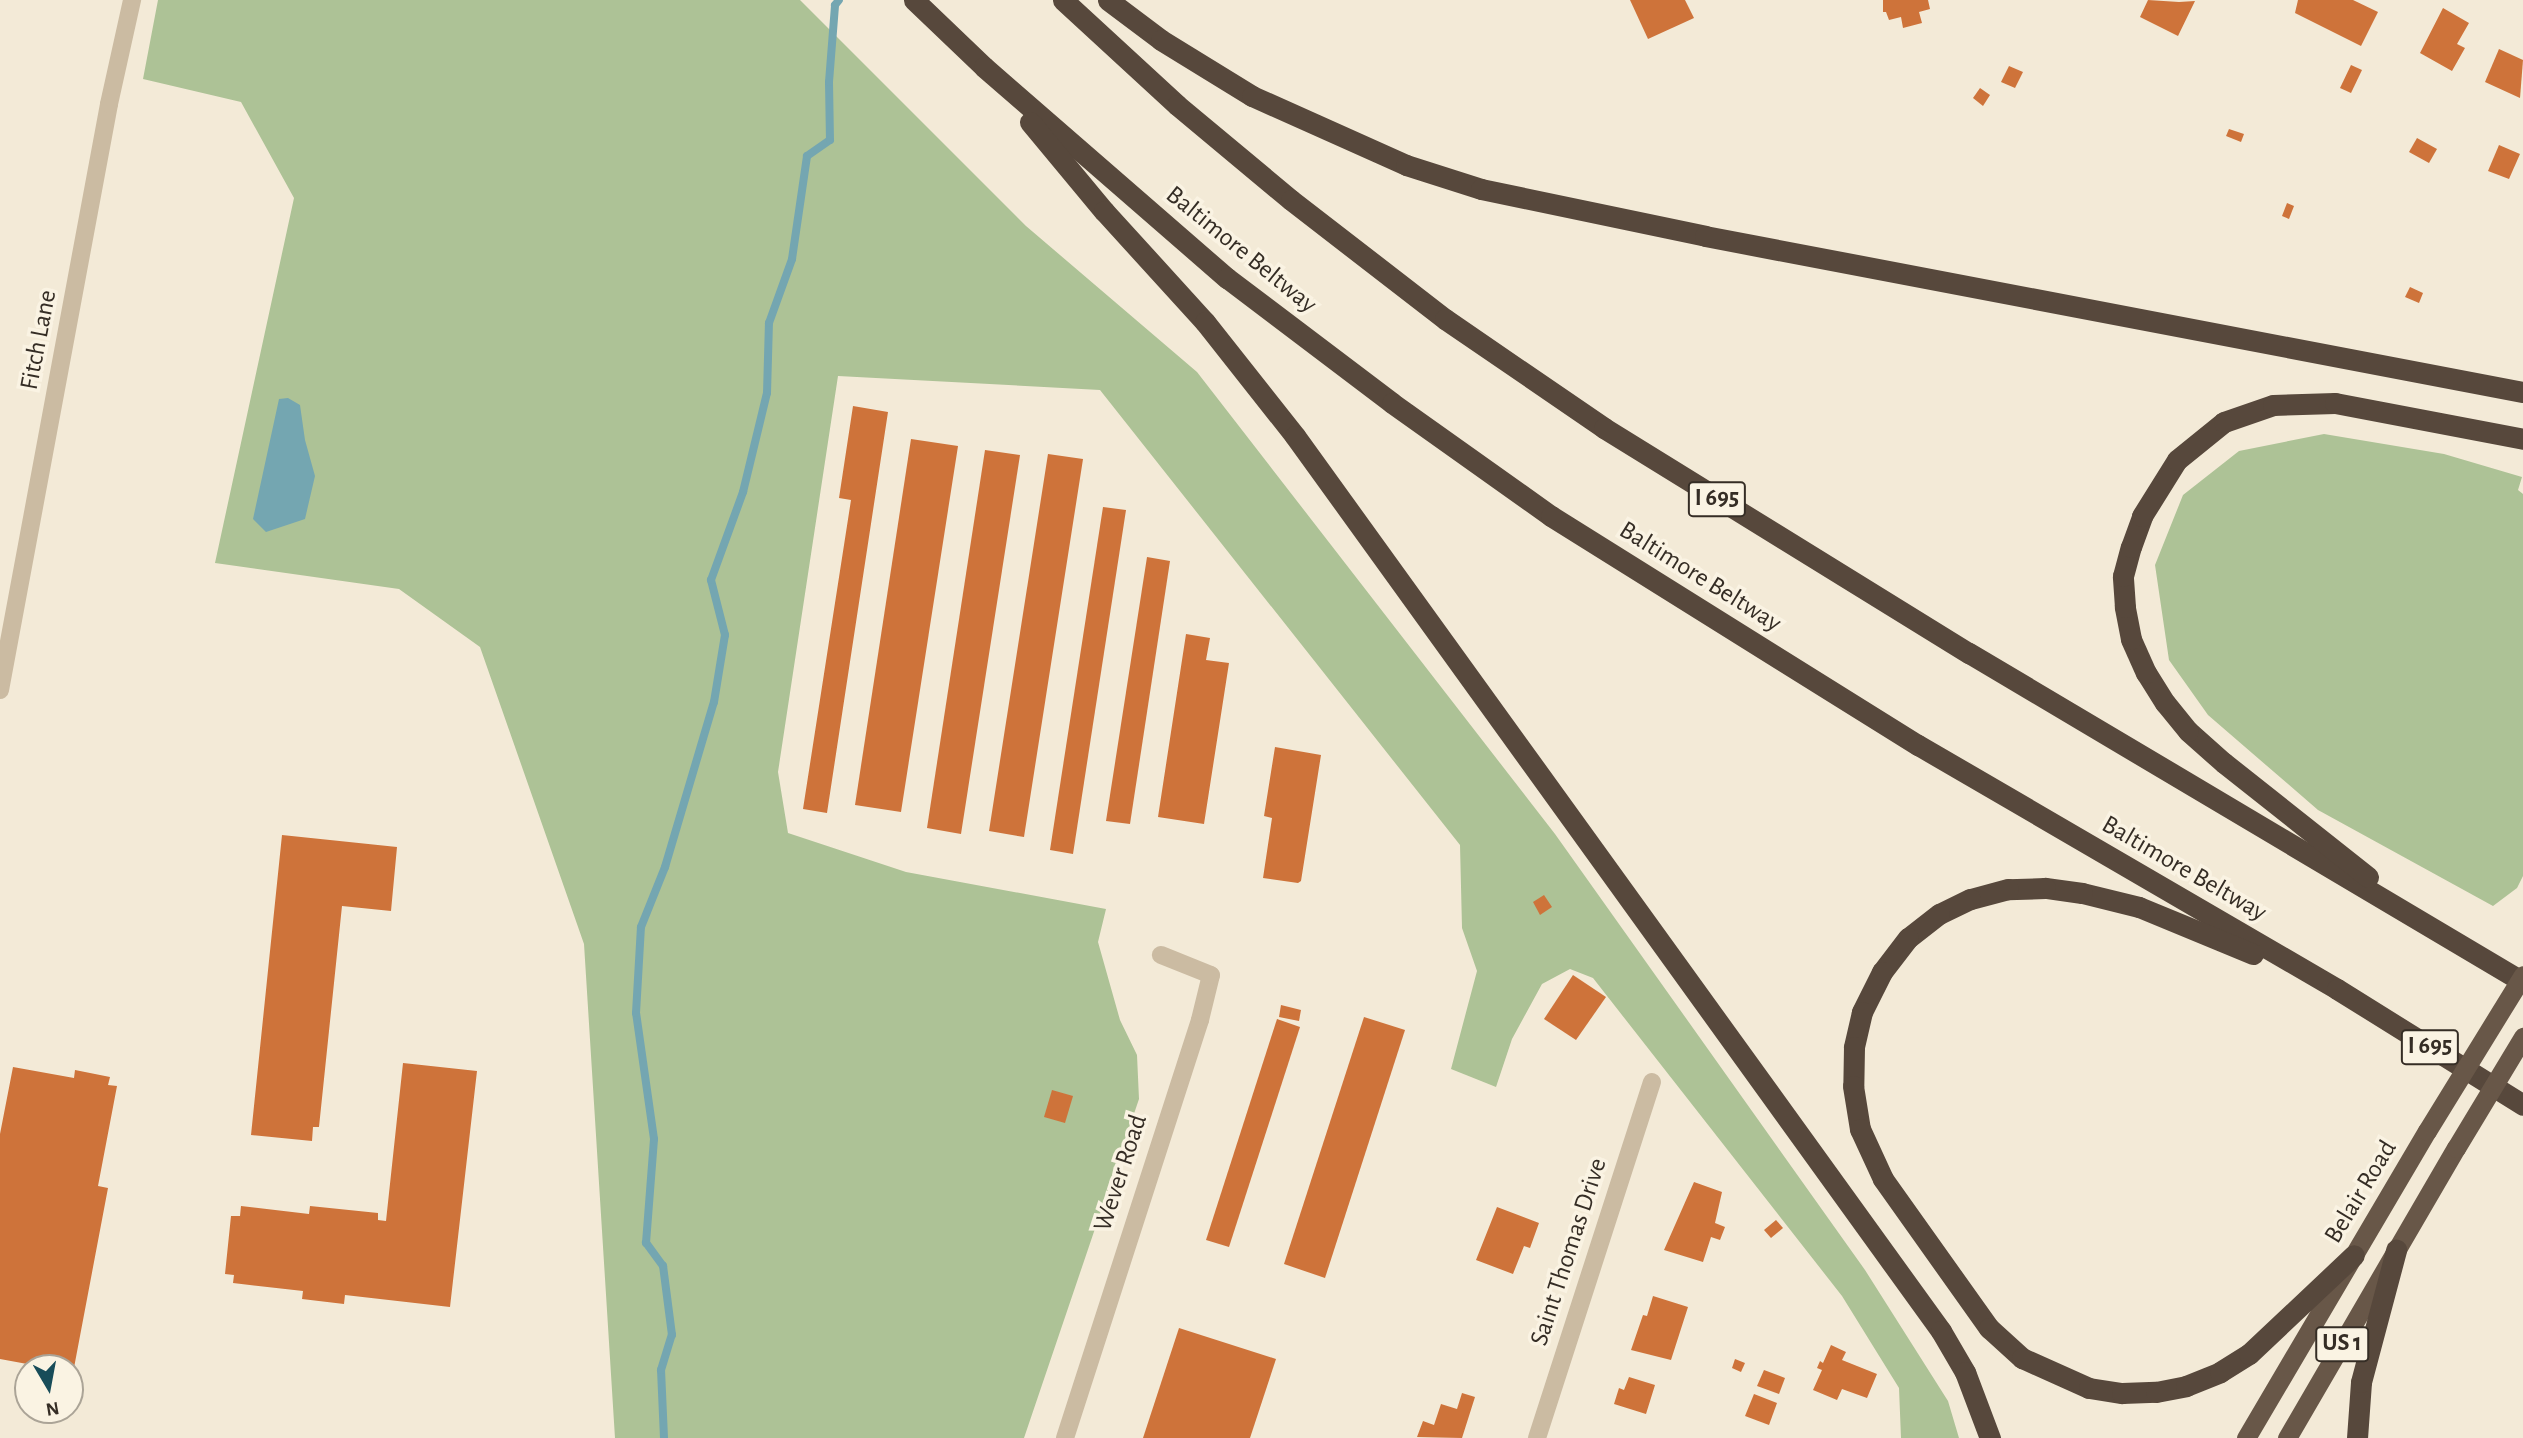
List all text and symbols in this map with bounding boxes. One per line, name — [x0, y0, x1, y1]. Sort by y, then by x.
street label: Baltimore Beltway — [1159, 180, 1323, 320]
street label: Fitch Lane — [14, 287, 64, 393]
road number: I 695 — [1687, 478, 1747, 520]
street label: Baltimore Beltway — [1613, 515, 1787, 639]
street label: Baltimore Beltway — [2096, 809, 2272, 929]
road number: I 695 — [2400, 1027, 2460, 1068]
street label: Wever Road — [1087, 1111, 1155, 1235]
street label: Belair Road — [2318, 1135, 2404, 1249]
street label: Saint Thomas Drive — [1524, 1154, 1614, 1350]
road number: US 1 — [2314, 1324, 2370, 1364]
north arrow — [14, 1354, 84, 1424]
text: N — [44, 1398, 61, 1419]

